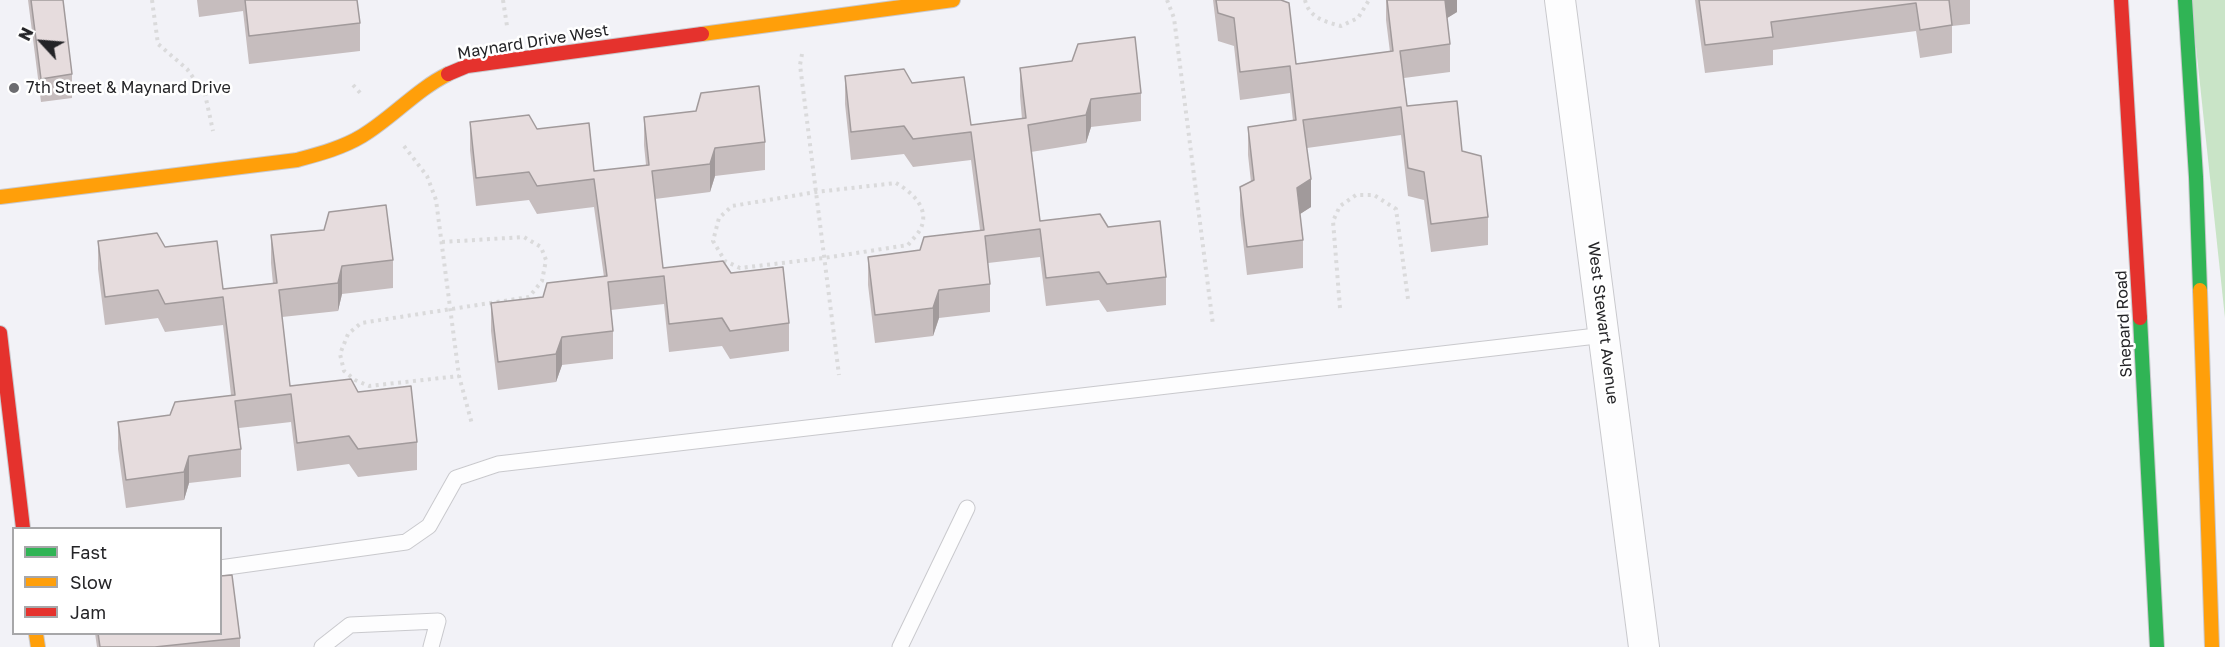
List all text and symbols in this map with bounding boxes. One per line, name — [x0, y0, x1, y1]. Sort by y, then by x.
north arrow — [12, 12, 72, 72]
street label: Maynard Drive West — [456, 21, 610, 63]
text: N — [14, 24, 37, 44]
place label: 7th Street & Maynard Drive — [26, 78, 231, 98]
marker: 7th Street & Maynard Drive — [7, 81, 21, 95]
street label: West Stewart Avenue — [1584, 241, 1622, 405]
street label: Shepard Road — [2112, 270, 2136, 378]
legend — [12, 527, 222, 635]
text: Fast — [70, 541, 107, 563]
text: Slow — [70, 571, 112, 593]
text: Jam — [70, 601, 106, 623]

